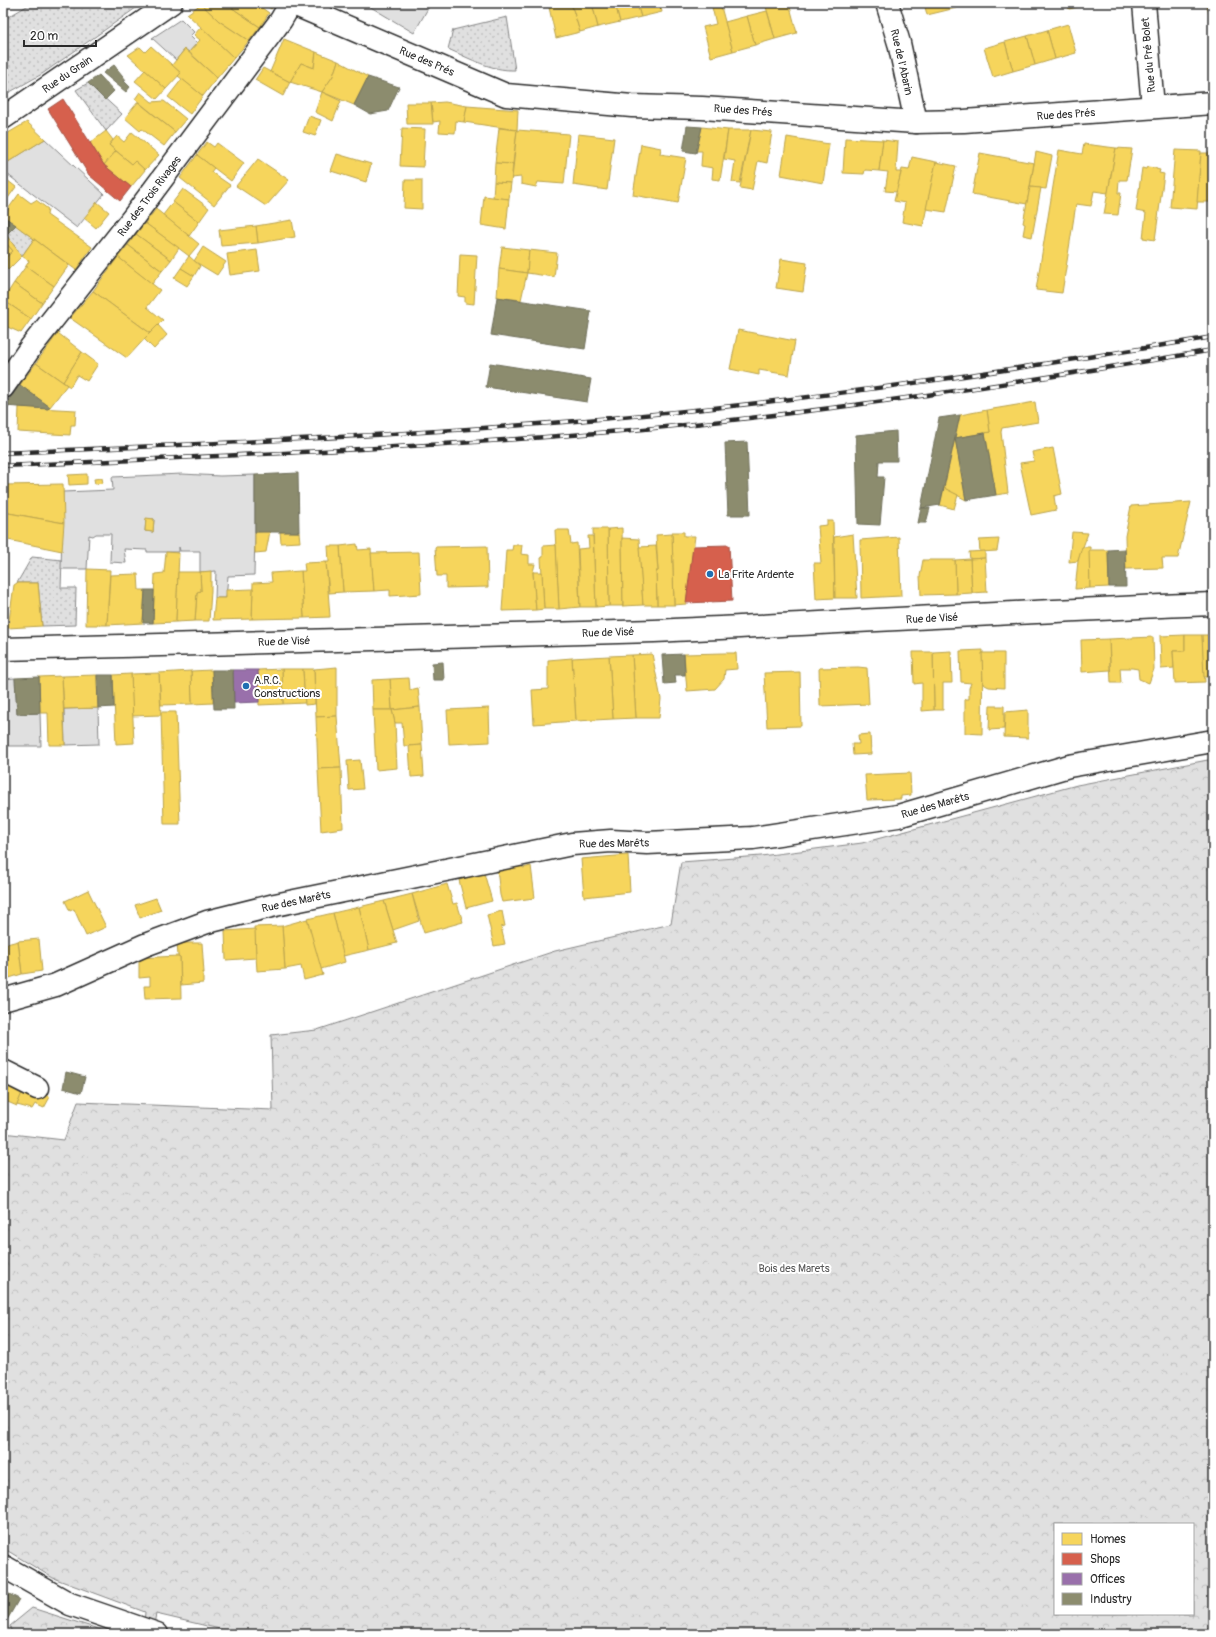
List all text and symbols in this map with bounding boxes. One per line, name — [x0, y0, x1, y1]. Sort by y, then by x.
street label: Rue du Pré Bolet — [1139, 16, 1158, 93]
scale bar — [24, 22, 96, 48]
street label: Rue de l'Abarin — [888, 28, 915, 96]
text: 20 m — [30, 29, 59, 44]
street label: Rue des Prés — [397, 44, 456, 79]
street label: Rue du Grain — [40, 53, 95, 96]
street label: Rue des Prés — [713, 102, 773, 119]
street label: Rue des Prés — [1036, 106, 1096, 123]
street label: Rue des Trois Rivages — [115, 154, 184, 239]
place label: La Frite Ardente — [718, 568, 795, 581]
marker: La Frite Ardente — [705, 569, 715, 579]
street label: Rue de Visé — [906, 611, 959, 626]
street label: Rue de Visé — [582, 625, 635, 640]
street label: Rue de Visé — [258, 634, 311, 649]
place label: A.R.C. Constructions — [254, 674, 320, 700]
marker: A.R.C. Constructions — [241, 681, 251, 691]
street label: Rue des Marêts — [900, 790, 971, 821]
street label: Rue des Marêts — [579, 836, 649, 851]
street label: Rue des Marêts — [260, 888, 332, 915]
park label: Bois des Marets — [758, 1262, 830, 1275]
legend — [1054, 1523, 1194, 1615]
text: Homes — [1090, 1532, 1126, 1547]
text: Shops — [1090, 1552, 1121, 1567]
text: Offices — [1090, 1572, 1126, 1587]
text: Industry — [1090, 1592, 1132, 1607]

